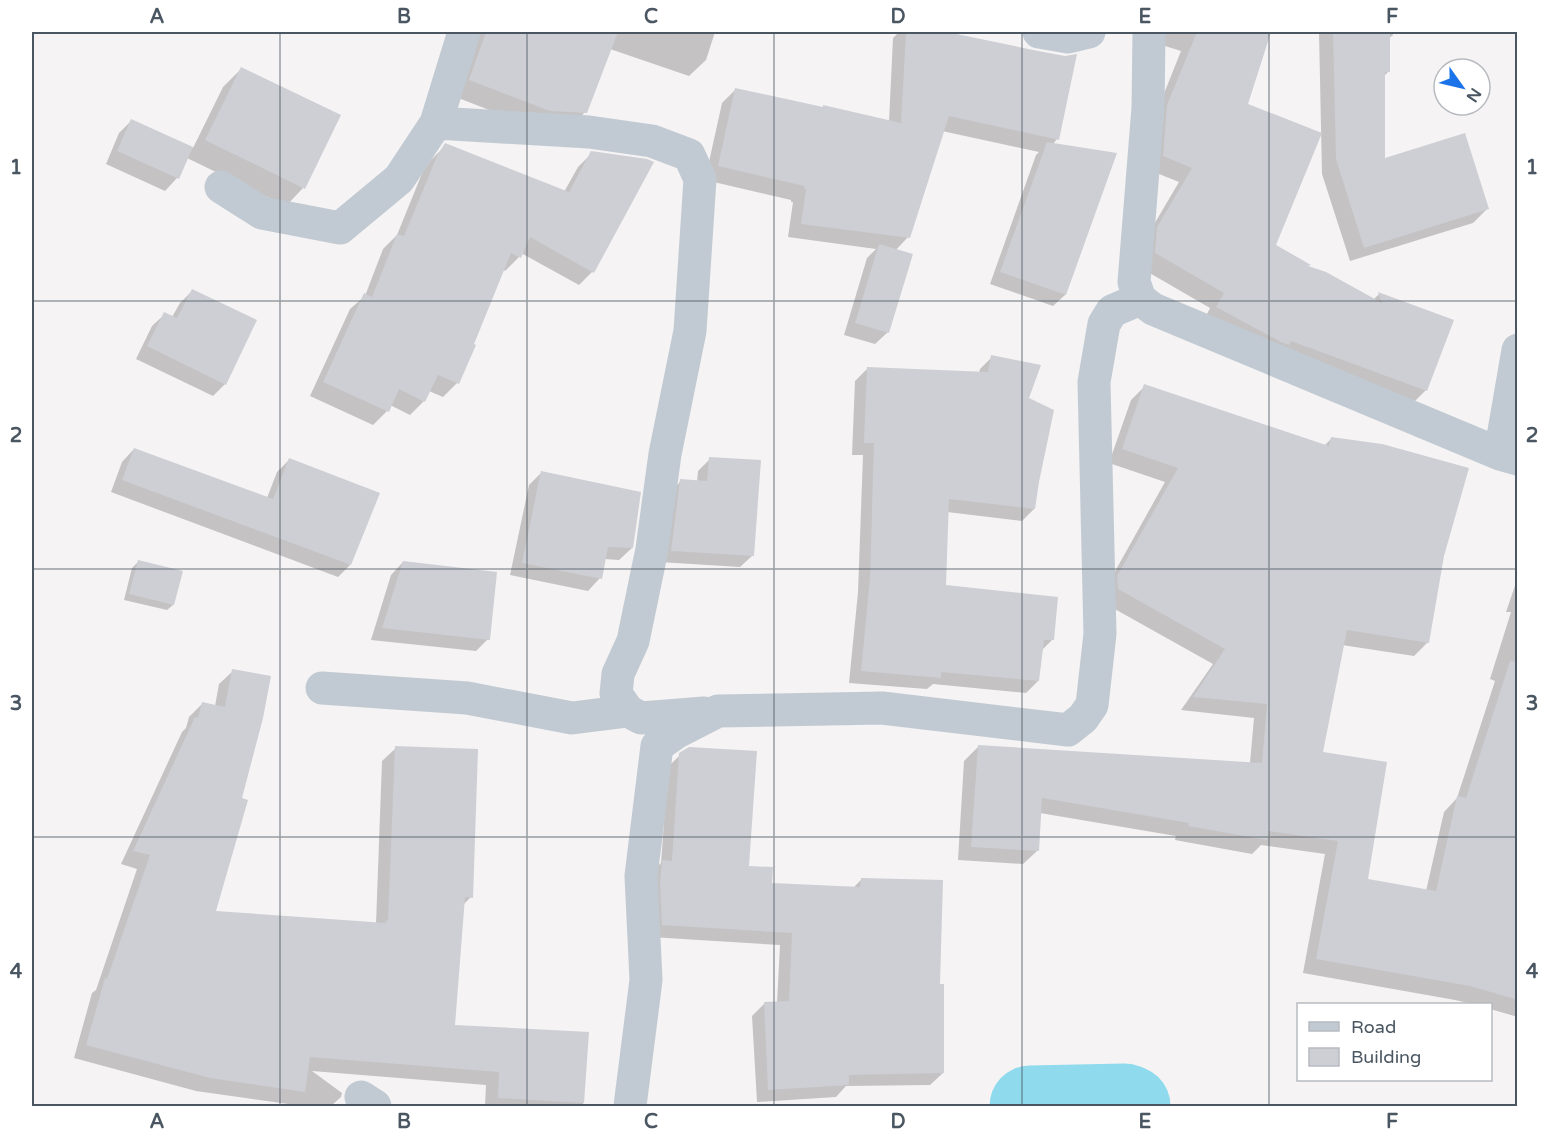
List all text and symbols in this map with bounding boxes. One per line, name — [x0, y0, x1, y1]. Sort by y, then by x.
text: A — [150, 5, 165, 29]
text: B — [397, 5, 411, 29]
text: C — [644, 5, 658, 29]
text: D — [890, 5, 906, 29]
text: E — [1139, 5, 1152, 29]
text: F — [1386, 5, 1398, 29]
north arrow — [1432, 57, 1492, 117]
text: N — [1462, 84, 1485, 106]
text: 1 — [10, 156, 22, 180]
text: 1 — [1526, 156, 1538, 180]
text: 2 — [10, 424, 22, 448]
text: 2 — [1526, 424, 1538, 448]
text: 3 — [10, 692, 22, 716]
text: 3 — [1526, 692, 1538, 716]
text: 4 — [10, 960, 23, 984]
text: 4 — [1526, 960, 1539, 984]
legend — [1297, 1003, 1492, 1081]
text: Road — [1351, 1016, 1396, 1038]
text: Building — [1351, 1046, 1421, 1068]
text: A — [150, 1110, 165, 1134]
text: B — [397, 1110, 411, 1134]
text: C — [644, 1110, 658, 1134]
text: D — [890, 1110, 906, 1134]
text: E — [1139, 1110, 1152, 1134]
text: F — [1386, 1110, 1398, 1134]

